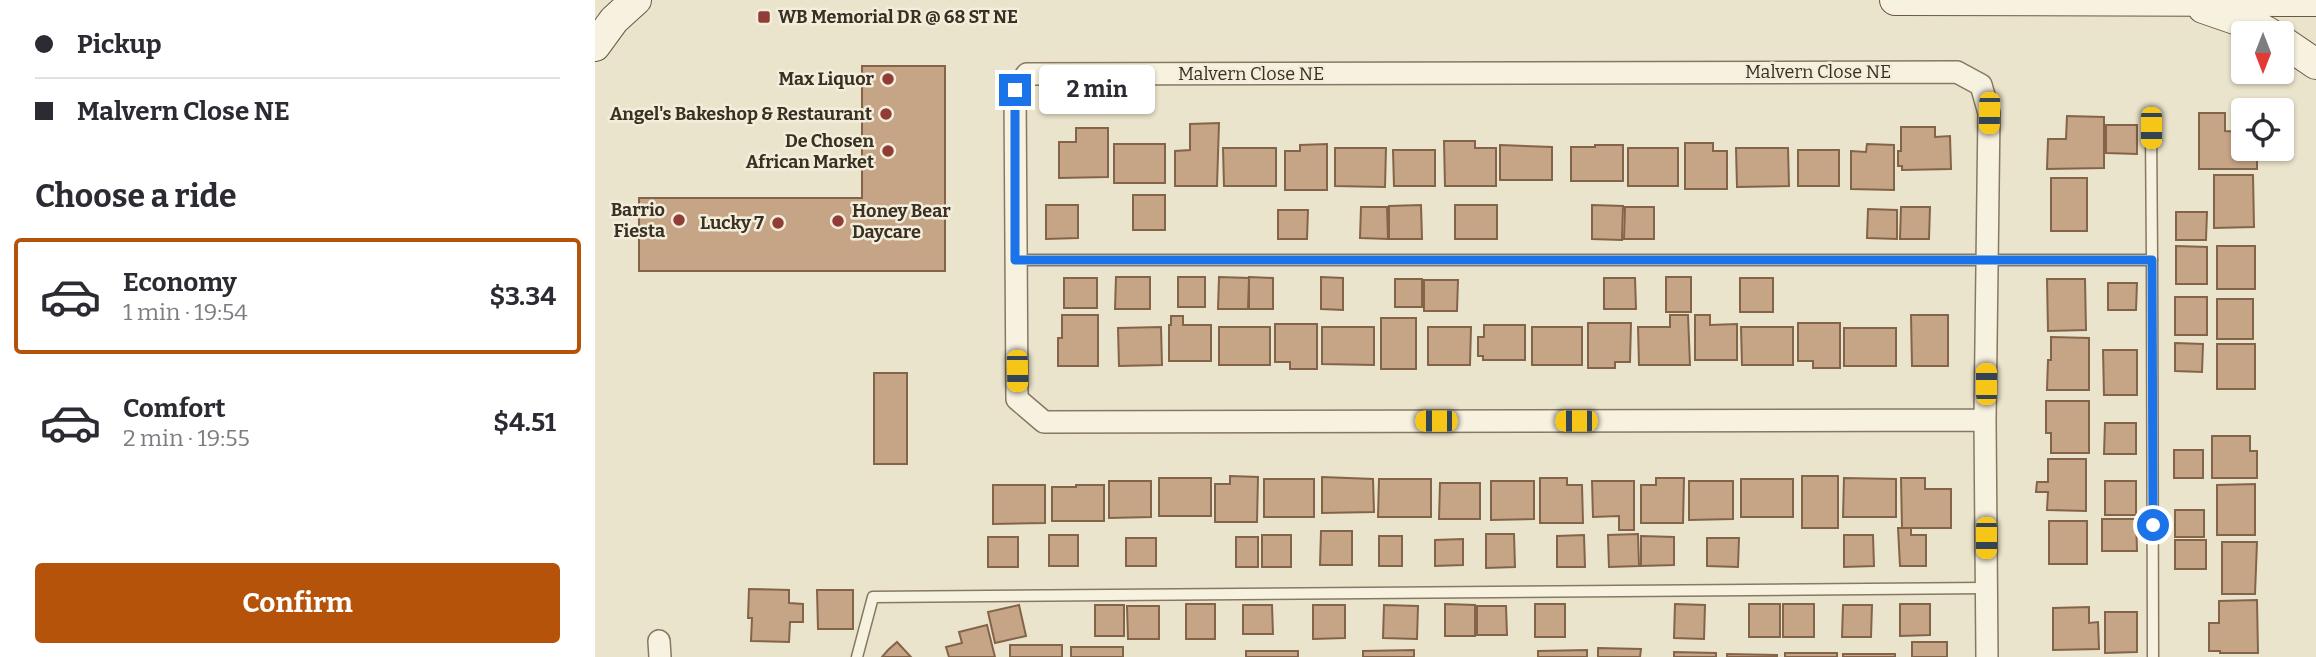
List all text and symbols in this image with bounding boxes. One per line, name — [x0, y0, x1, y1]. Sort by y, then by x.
place label: WB Memorial DR @ 68 ST NE — [778, 6, 1018, 28]
marker: WB Memorial DR @ 68 ST NE — [756, 9, 772, 25]
north arrow — [2231, 21, 2294, 84]
map controls — [2231, 21, 2294, 161]
text: Pickup — [77, 29, 162, 60]
street label: Malvern Close NE — [1745, 61, 1891, 83]
street label: Malvern Close NE — [1178, 63, 1324, 85]
callout: 2 min — [1039, 66, 1155, 114]
place label: Max Liquor — [778, 68, 875, 90]
marker: Max Liquor — [880, 71, 896, 87]
route end — [999, 74, 1031, 106]
text: 2 min — [1066, 75, 1128, 103]
car — [1979, 92, 2000, 134]
text: Malvern Close NE — [77, 96, 290, 127]
button: locate — [2231, 98, 2294, 161]
place label: Angel's Bakeshop & Restaurant — [610, 103, 872, 125]
marker: Angel's Bakeshop & Restaurant — [878, 106, 894, 122]
car — [2141, 107, 2162, 149]
place label: De Chosen African Market — [746, 130, 874, 173]
marker: De Chosen African Market — [880, 143, 896, 159]
text: Choose a ride — [35, 177, 236, 215]
place label: Barrio Fiesta — [611, 199, 665, 242]
place label: Honey Bear Daycare — [852, 200, 951, 243]
marker: Barrio Fiesta — [671, 212, 687, 228]
place label: Lucky 7 — [700, 212, 764, 234]
marker: Honey Bear Daycare — [830, 213, 846, 229]
marker: Lucky 7 — [770, 215, 786, 231]
icon: car — [39, 265, 102, 328]
text: Economy — [123, 267, 237, 298]
text: $3.34 — [489, 281, 556, 312]
text: 1 min · 19:54 — [123, 298, 248, 326]
car — [1007, 350, 1028, 392]
car — [1976, 363, 1997, 405]
icon: car — [39, 391, 102, 454]
text: Comfort — [123, 393, 226, 424]
text: $4.51 — [493, 407, 556, 438]
car — [1416, 411, 1458, 432]
car — [1556, 411, 1598, 432]
text: 2 min · 19:55 — [123, 424, 250, 452]
route start — [2137, 509, 2169, 541]
car — [1976, 517, 1997, 559]
button: Confirm — [35, 563, 560, 643]

